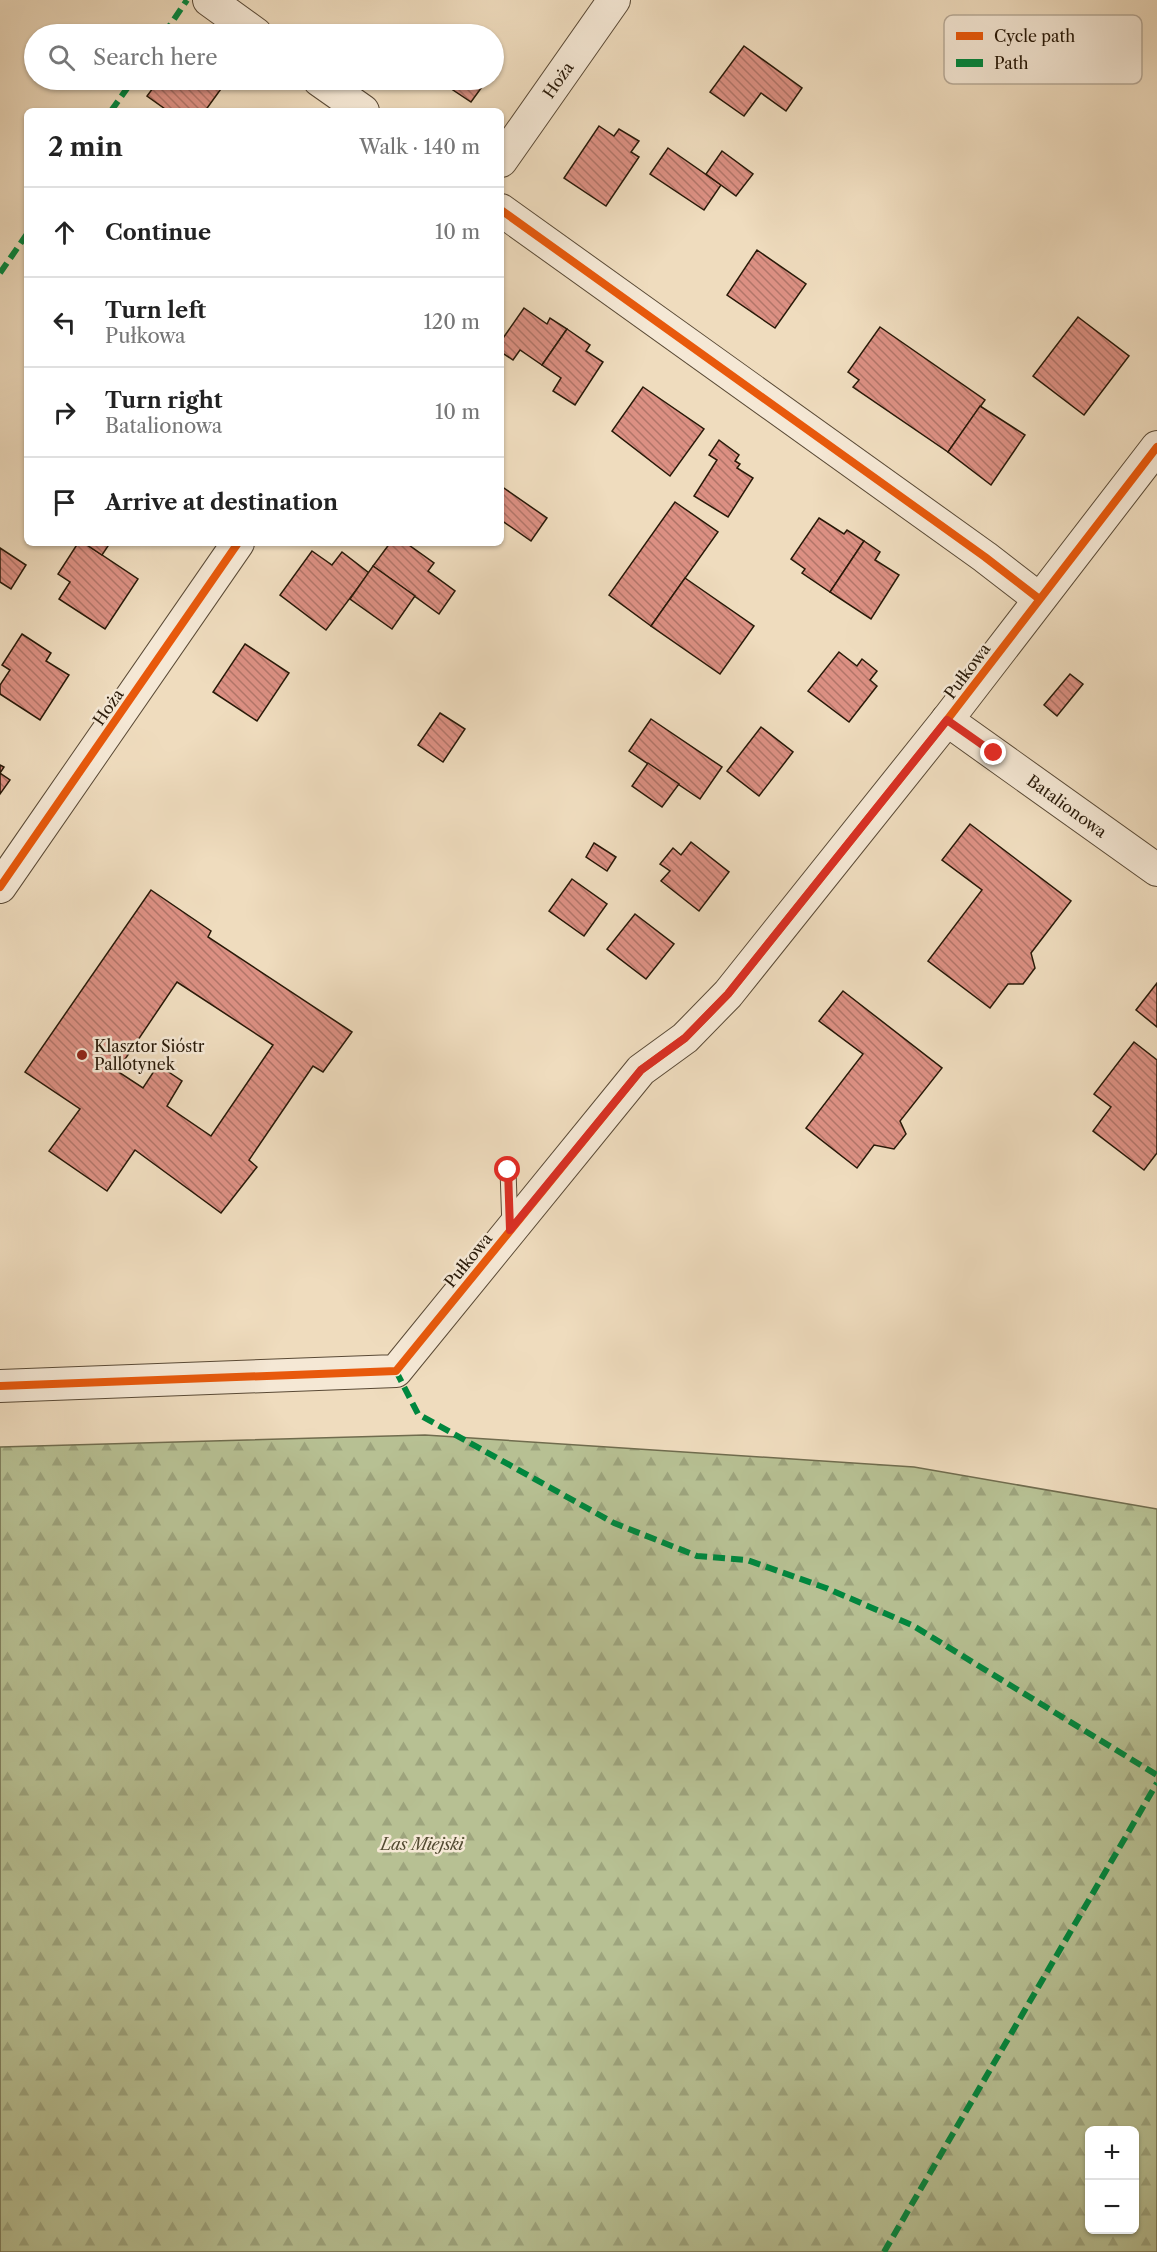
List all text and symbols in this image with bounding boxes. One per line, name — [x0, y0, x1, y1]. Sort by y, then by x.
legend — [944, 15, 1142, 84]
search box — [24, 24, 504, 90]
text: Cycle path — [994, 26, 1075, 46]
icon: search — [45, 41, 78, 74]
text: Search here — [93, 44, 218, 71]
text: Path — [994, 53, 1028, 73]
street label: Hoża — [538, 57, 578, 102]
text: 2 min — [48, 131, 123, 163]
text: Walk · 140 m — [359, 135, 480, 159]
icon: ahead — [48, 216, 81, 249]
text: Continue — [105, 219, 211, 246]
text: 10 m — [435, 220, 480, 244]
text: Turn left — [105, 297, 206, 324]
icon: left — [48, 306, 81, 339]
text: 120 m — [423, 310, 480, 334]
text: Pułkowa — [105, 324, 186, 348]
text: Turn right — [105, 387, 223, 414]
icon: right — [48, 396, 81, 429]
text: 10 m — [435, 400, 480, 424]
text: Batalionowa — [105, 414, 222, 438]
icon: arrive — [48, 486, 81, 519]
text: Arrive at destination — [105, 489, 338, 516]
street label: Pułkowa — [940, 639, 995, 703]
street label: Hoża — [88, 684, 128, 729]
route end — [980, 739, 1006, 765]
street label: Batalionowa — [1023, 770, 1111, 842]
place label: Klasztor Sióstr Pallotynek — [94, 1036, 205, 1074]
marker: Klasztor Sióstr Pallotynek — [75, 1048, 89, 1062]
route start — [494, 1156, 520, 1182]
street label: Pułkowa — [440, 1228, 496, 1291]
park label: Las Miejski — [378, 1834, 465, 1854]
map controls — [1085, 2126, 1139, 2234]
button: + — [1085, 2126, 1139, 2180]
button: − — [1085, 2180, 1139, 2234]

